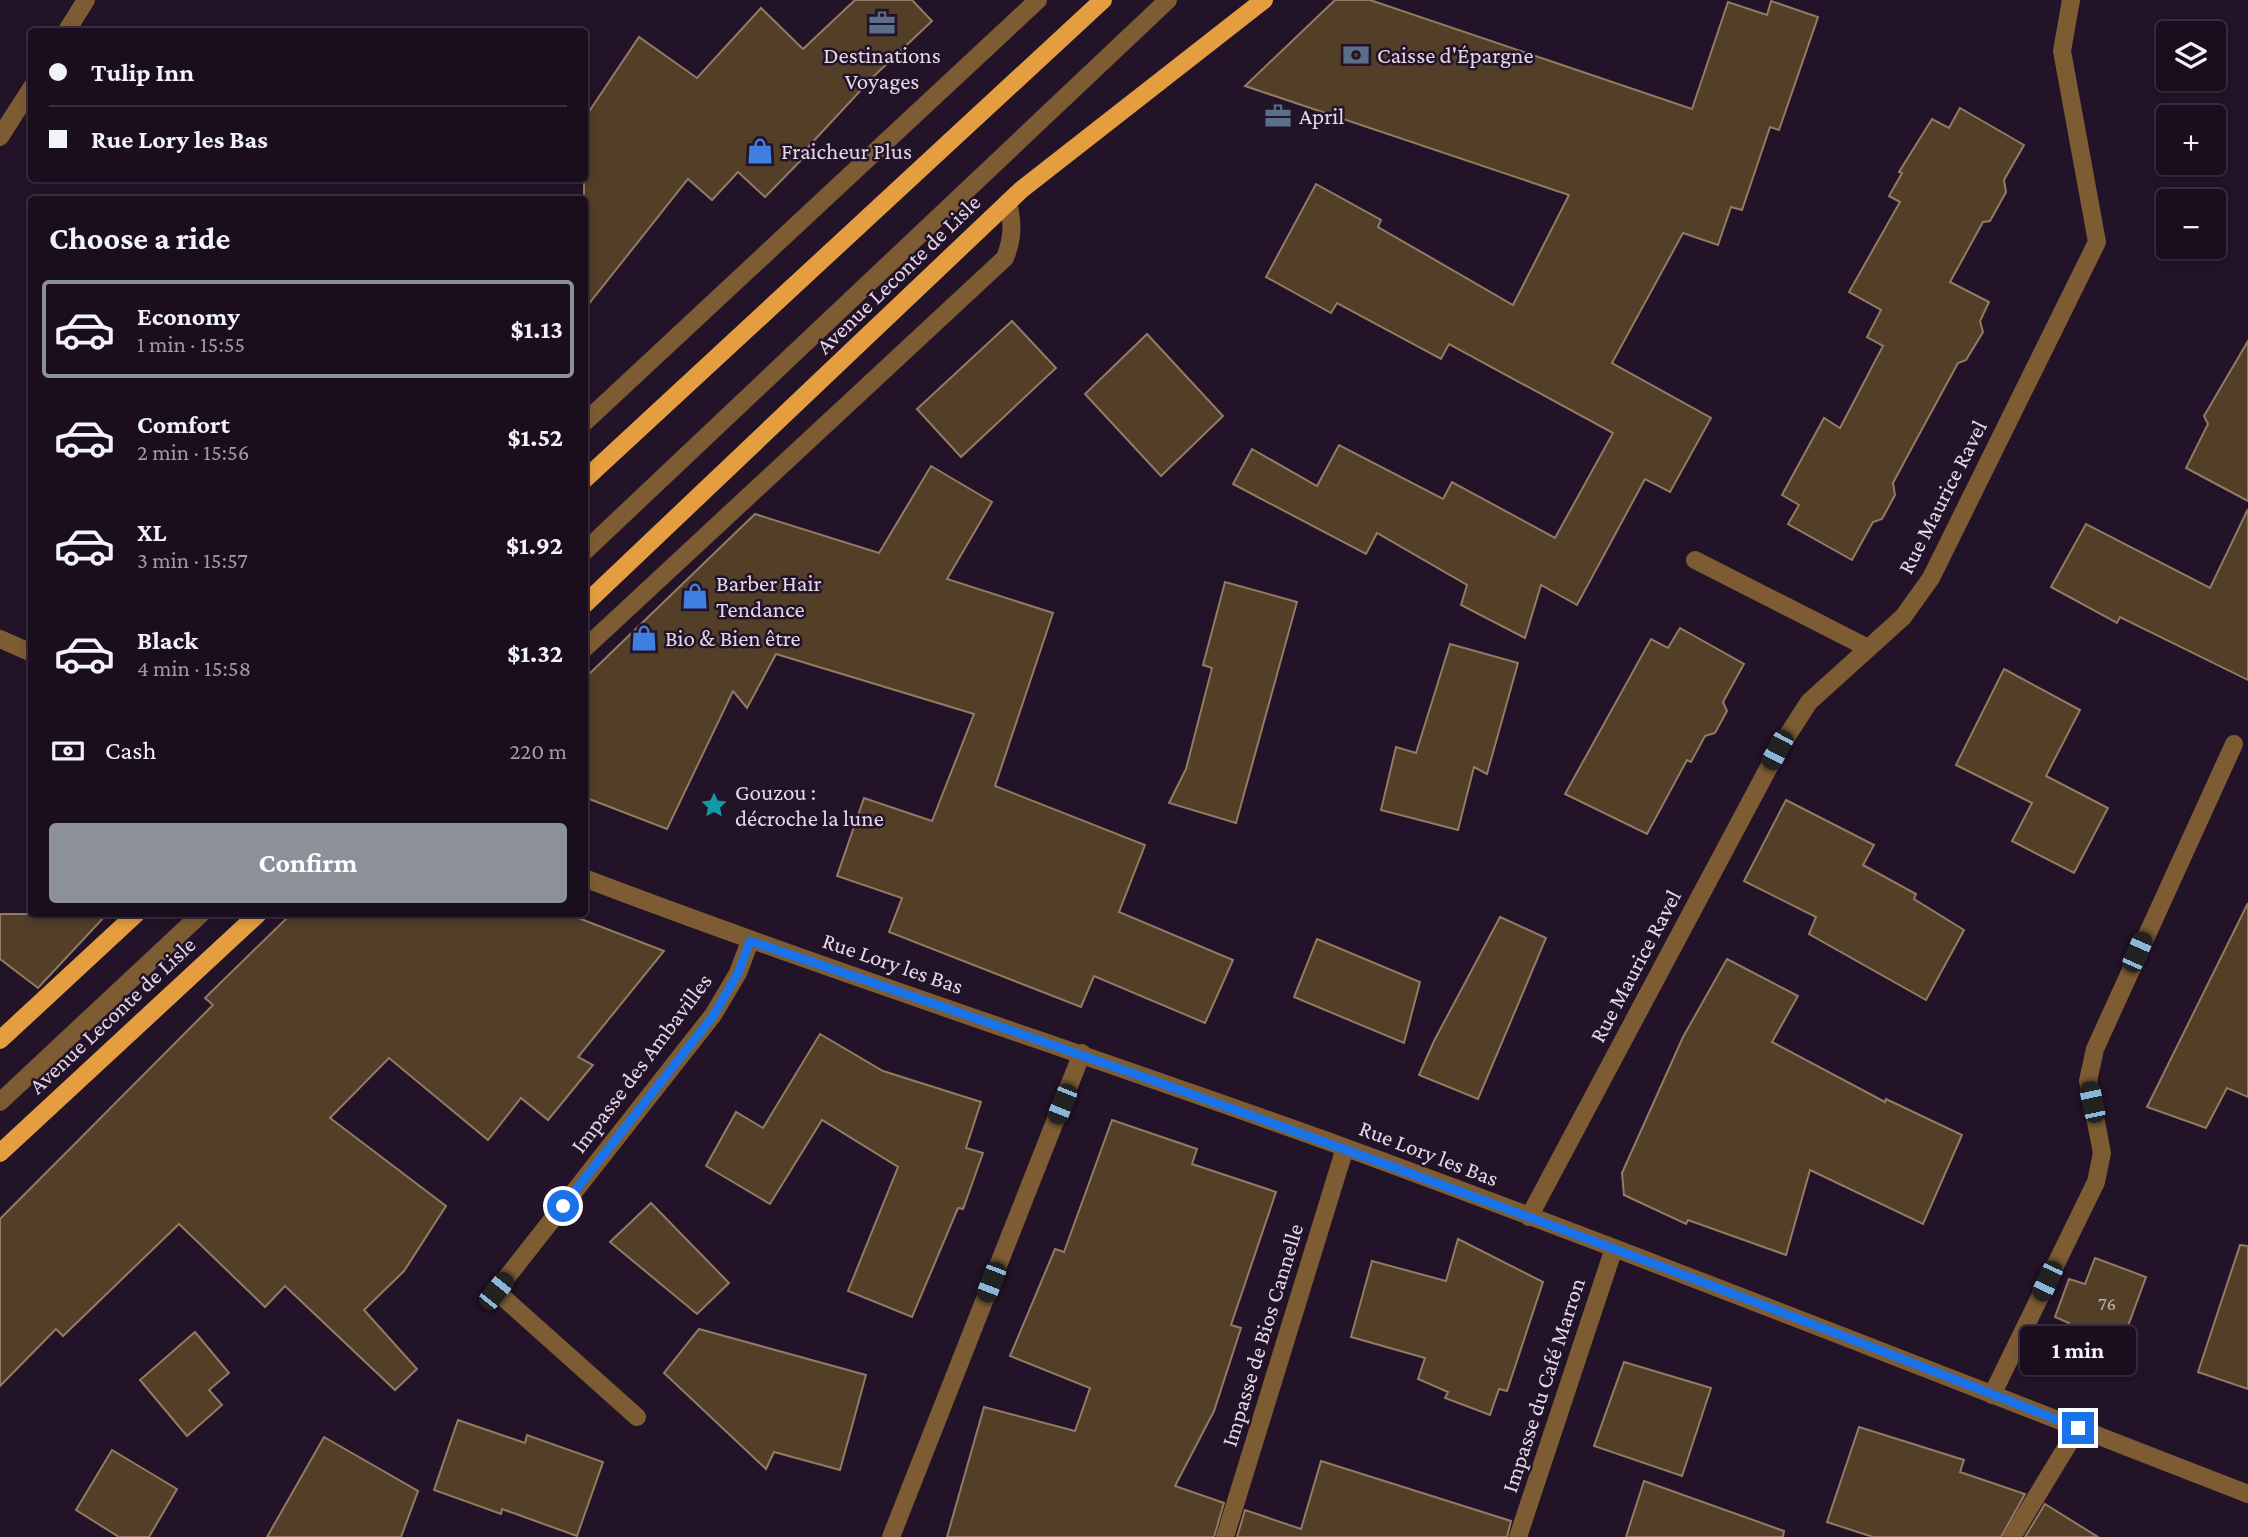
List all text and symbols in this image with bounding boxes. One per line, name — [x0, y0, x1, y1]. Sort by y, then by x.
office icon: Destinations Voyages — [867, 8, 897, 38]
map controls — [2156, 21, 2226, 259]
button: layers — [2156, 21, 2226, 91]
bank icon: Caisse d'Épargne — [1341, 40, 1371, 70]
place label: Destinations Voyages — [823, 42, 941, 94]
place label: Caisse d'Épargne — [1377, 42, 1534, 68]
text: Tulip Inn — [91, 58, 194, 87]
office icon: April — [1263, 101, 1293, 131]
place label: April — [1299, 103, 1344, 129]
button: + — [2156, 105, 2226, 175]
text: Rue Lory les Bas — [91, 125, 268, 154]
shop icon: Fraicheur Plus — [745, 136, 775, 166]
place label: Fraicheur Plus — [781, 138, 912, 164]
street label: Avenue Leconte de Lisle — [811, 189, 985, 359]
button: − — [2156, 189, 2226, 259]
text: Choose a ride — [49, 220, 230, 256]
icon: car — [53, 298, 116, 361]
text: Economy — [137, 302, 240, 331]
text: $1.13 — [511, 315, 563, 344]
text: 1 min · 15:55 — [137, 331, 245, 357]
icon: car — [53, 406, 116, 469]
text: Comfort — [137, 410, 230, 439]
street label: Rue Maurice Ravel — [1892, 416, 1992, 578]
text: $1.52 — [507, 423, 563, 452]
text: 2 min · 15:56 — [137, 439, 250, 465]
icon: car — [53, 514, 116, 577]
text: XL — [137, 518, 166, 547]
text: $1.92 — [506, 531, 563, 560]
text: 3 min · 15:57 — [137, 547, 248, 573]
place label: Barber Hair Tendance — [716, 570, 822, 622]
shop icon: Barber Hair Tendance — [680, 581, 710, 611]
icon: car — [53, 622, 116, 685]
shop icon: Bio & Bien être — [629, 623, 659, 653]
place label: Bio & Bien être — [665, 625, 801, 651]
text: Black — [137, 626, 198, 655]
text: $1.32 — [507, 639, 563, 668]
text: 4 min · 15:58 — [137, 655, 251, 681]
car — [1758, 727, 1797, 773]
icon: cash — [49, 732, 87, 770]
text: Cash — [105, 736, 156, 765]
text: 220 m — [509, 738, 567, 764]
place label: Gouzou : décroche la lune — [735, 779, 884, 831]
place icon: Gouzou : décroche la lune — [699, 790, 729, 820]
button: Confirm — [49, 823, 567, 903]
street label: Rue Maurice Ravel — [1584, 885, 1686, 1047]
street label: Rue Lory les Bas — [819, 927, 967, 999]
car — [2119, 929, 2156, 975]
street label: Avenue Leconte de Lisle — [23, 931, 201, 1099]
street label: Impasse des Ambavilles — [565, 968, 717, 1158]
car — [2078, 1079, 2107, 1125]
car — [1045, 1081, 1080, 1127]
street label: Rue Lory les Bas — [1356, 1115, 1502, 1191]
route start — [547, 1190, 579, 1222]
street label: Impasse de Bios Cannelle — [1216, 1220, 1308, 1450]
car — [2029, 1258, 2066, 1304]
car — [974, 1259, 1009, 1305]
car — [475, 1268, 518, 1314]
street label: Impasse du Café Marron — [1496, 1275, 1590, 1495]
house number: 76 — [2098, 1293, 2116, 1314]
callout: 1 min — [2020, 1326, 2136, 1376]
text: 1 min — [2052, 1337, 2104, 1363]
route end — [2062, 1412, 2094, 1444]

